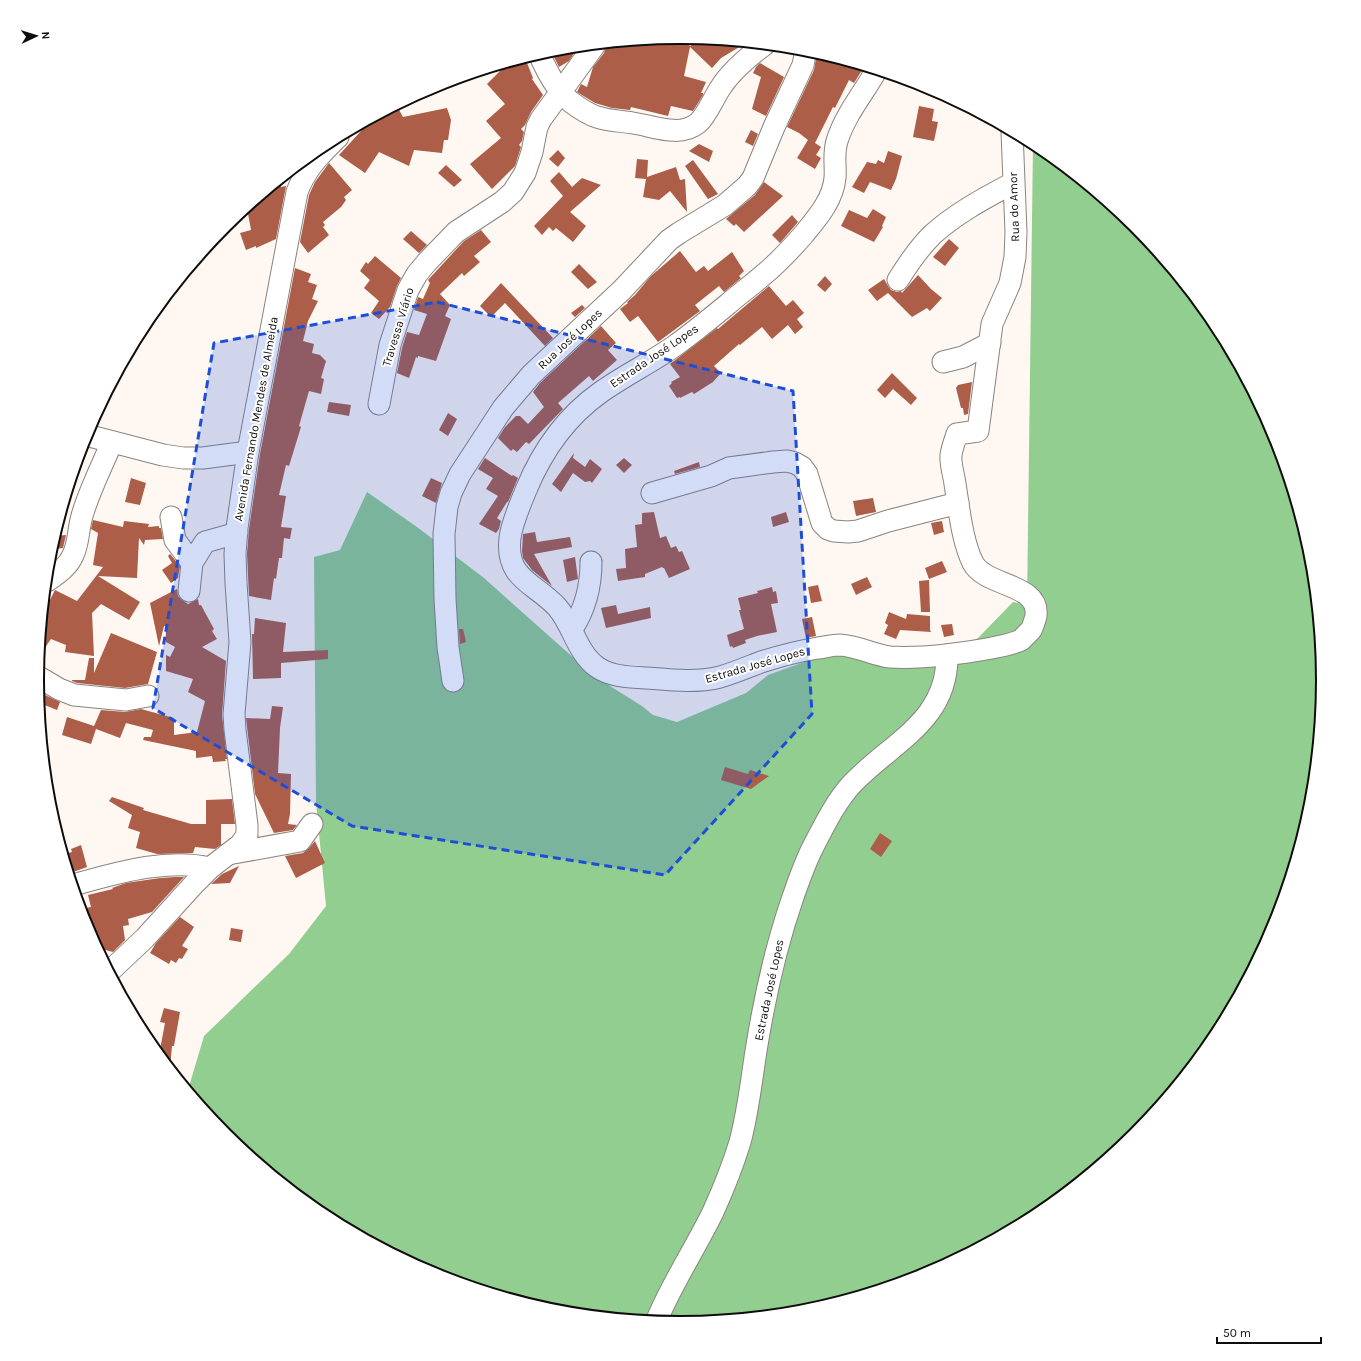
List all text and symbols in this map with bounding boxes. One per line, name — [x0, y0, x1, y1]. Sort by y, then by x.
north arrow — [16, 16, 56, 56]
text: N — [39, 31, 52, 40]
street label: Rua do Amor — [1006, 171, 1022, 242]
street label: Travessa Viário — [379, 286, 417, 368]
street label: Rua José Lopes — [535, 306, 605, 372]
street label: Avenida Fernando Mendes de Almeida — [231, 316, 281, 522]
street label: Estrada José Lopes — [607, 321, 701, 391]
street label: Estrada José Lopes — [703, 644, 807, 686]
street label: Estrada José Lopes — [751, 938, 787, 1042]
scale bar — [1217, 1319, 1321, 1345]
text: 50 m — [1223, 1326, 1251, 1340]

